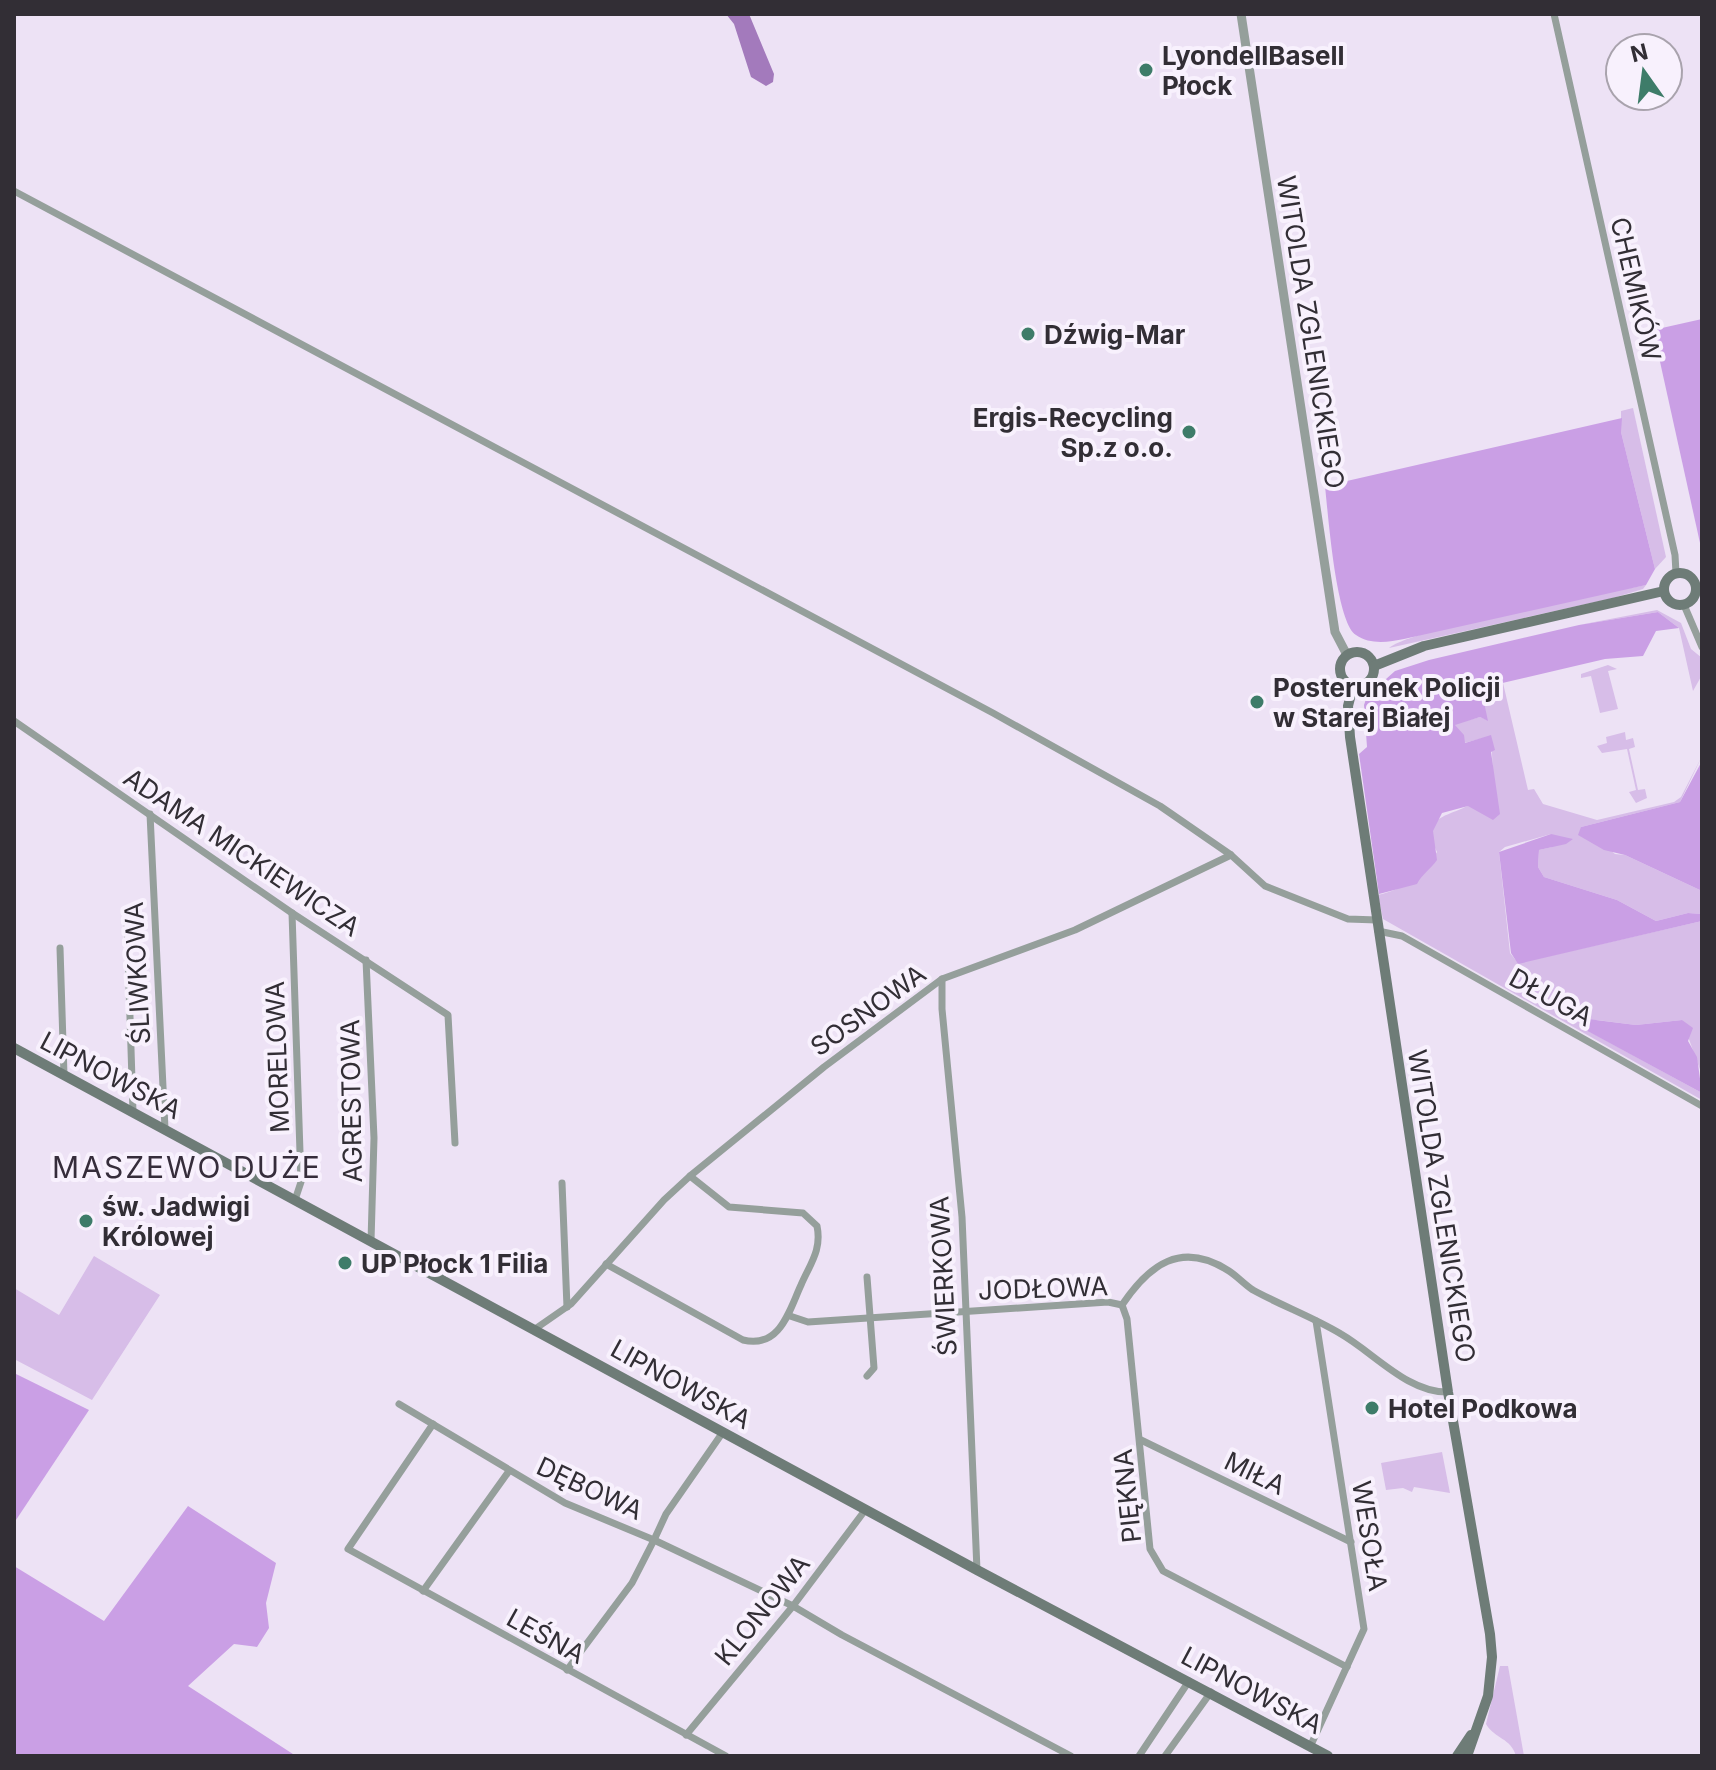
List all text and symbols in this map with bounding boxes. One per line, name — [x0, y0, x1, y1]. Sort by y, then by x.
north arrow — [1604, 32, 1684, 112]
text: N — [1628, 38, 1650, 67]
place label: LyondellBasell Płock — [1162, 40, 1345, 101]
marker: LyondellBasell Płock — [1137, 61, 1155, 79]
street label: WITOLDA ZGLENICKIEGO — [1271, 173, 1351, 491]
street label: CHEMIKÓW — [1604, 214, 1668, 364]
place label: Dźwig-Mar — [1044, 319, 1186, 350]
marker: Dźwig-Mar — [1019, 325, 1037, 343]
place label: Ergis-Recycling Sp.z o.o. — [973, 402, 1173, 463]
marker: Ergis-Recycling Sp.z o.o. — [1180, 423, 1198, 441]
place label: Posterunek Policji w Starej Białej — [1273, 672, 1501, 733]
marker: Posterunek Policji w Starej Białej — [1248, 693, 1266, 711]
street label: ADAMA MICKIEWICZA — [118, 761, 366, 943]
street label: ŚLIWKOWA — [118, 901, 156, 1045]
street label: SOSNOWA — [804, 958, 932, 1062]
street label: DŁUGA — [1504, 962, 1598, 1032]
street label: MORELOWA — [259, 981, 295, 1133]
street label: AGRESTOWA — [334, 1019, 368, 1183]
street label: LIPNOWSKA — [35, 1025, 187, 1125]
street label: WITOLDA ZGLENICKIEGO — [1402, 1047, 1482, 1365]
district label: MASZEWO DUŻE — [52, 1149, 322, 1185]
place label: św. Jadwigi Królowej — [102, 1191, 250, 1252]
street label: ŚWIERKOWA — [923, 1195, 963, 1357]
marker: św. Jadwigi Królowej — [77, 1212, 95, 1230]
place label: UP Płock 1 Filia — [361, 1248, 548, 1279]
marker: UP Płock 1 Filia — [336, 1254, 354, 1272]
street label: JODŁOWA — [977, 1270, 1109, 1306]
street label: LIPNOWSKA — [605, 1333, 757, 1435]
place label: Hotel Podkowa — [1388, 1393, 1578, 1424]
marker: Hotel Podkowa — [1363, 1399, 1381, 1417]
street label: MIŁA — [1220, 1445, 1291, 1501]
street label: PIĘKNA — [1107, 1447, 1147, 1544]
street label: DĘBOWA — [532, 1450, 648, 1526]
street label: WESOŁA — [1346, 1479, 1394, 1593]
street label: KLONOWA — [708, 1549, 816, 1671]
street label: LEŚNA — [502, 1602, 591, 1670]
street label: LIPNOWSKA — [1176, 1640, 1328, 1740]

